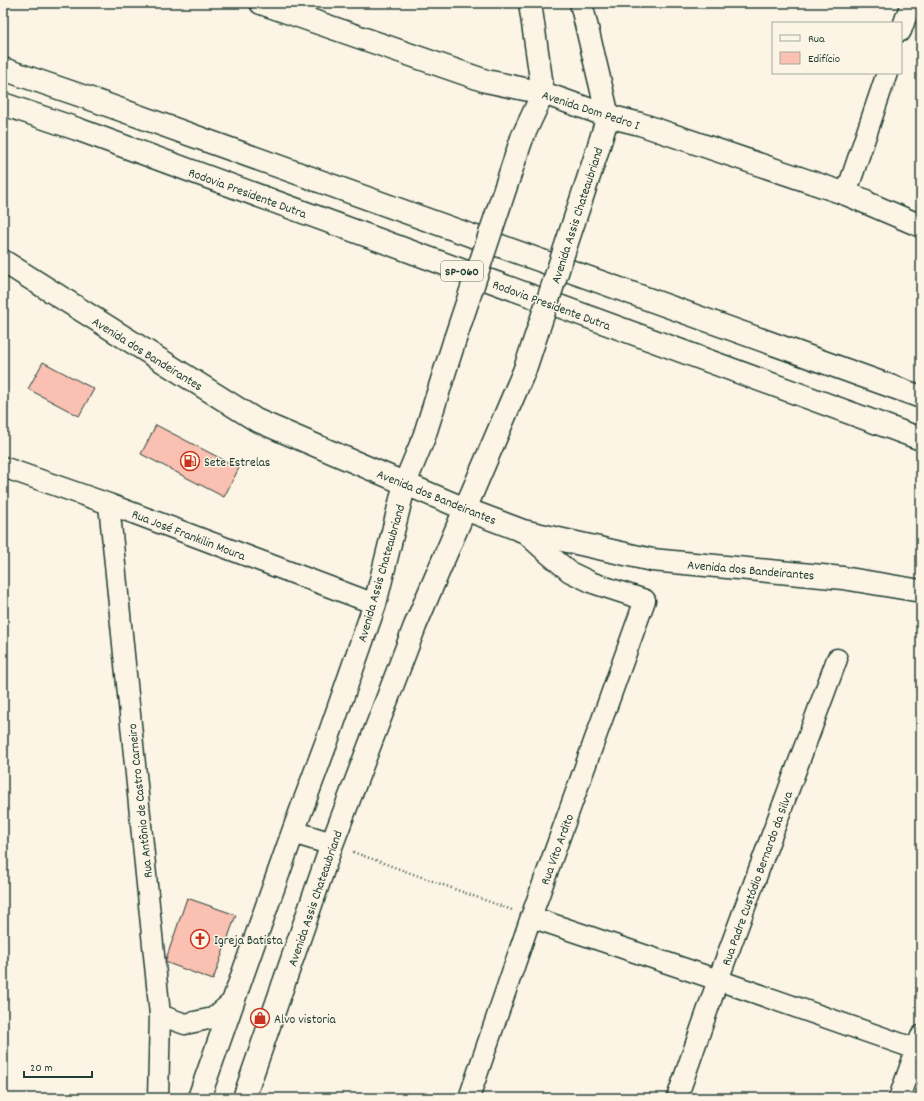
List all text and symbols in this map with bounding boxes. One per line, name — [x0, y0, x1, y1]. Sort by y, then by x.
legend — [772, 22, 902, 74]
text: Rua — [808, 31, 825, 48]
text: Edifício — [808, 51, 840, 68]
street label: Avenida Dom Pedro I — [539, 87, 641, 136]
street label: Avenida Assis Chateaubriand — [547, 145, 609, 286]
street label: Rodovia Presidente Dutra — [185, 164, 310, 225]
road number: SP-060 — [441, 261, 483, 281]
street label: Rodovia Presidente Dutra — [489, 276, 614, 337]
street label: Avenida dos Bandeirantes — [88, 313, 206, 397]
fuel station icon: Sete Estrelas — [179, 450, 201, 472]
place label: Sete Estrelas — [204, 454, 270, 473]
street label: Avenida dos Bandeirantes — [373, 466, 499, 531]
street label: Avenida Assis Chateaubriand — [354, 503, 411, 645]
street label: Rua José Frankilin Moura — [128, 506, 249, 567]
street label: Avenida dos Bandeirantes — [686, 556, 815, 587]
street label: Rua Antônio de Castro Carneiro — [124, 722, 159, 879]
street label: Rua Padre Custódio Bernardo da Silva — [718, 788, 799, 969]
street label: Rua Vito Ardito — [537, 812, 580, 888]
street label: Avenida Assis Chateaubriand — [284, 828, 349, 969]
church icon: Igreja Batista — [189, 928, 211, 950]
place label: Igreja Batista — [214, 932, 283, 951]
shop icon: Alvo vistoria — [249, 1007, 271, 1029]
place label: Alvo vistoria — [274, 1011, 336, 1030]
scale bar — [24, 1053, 92, 1079]
text: 20 m — [30, 1060, 53, 1077]

